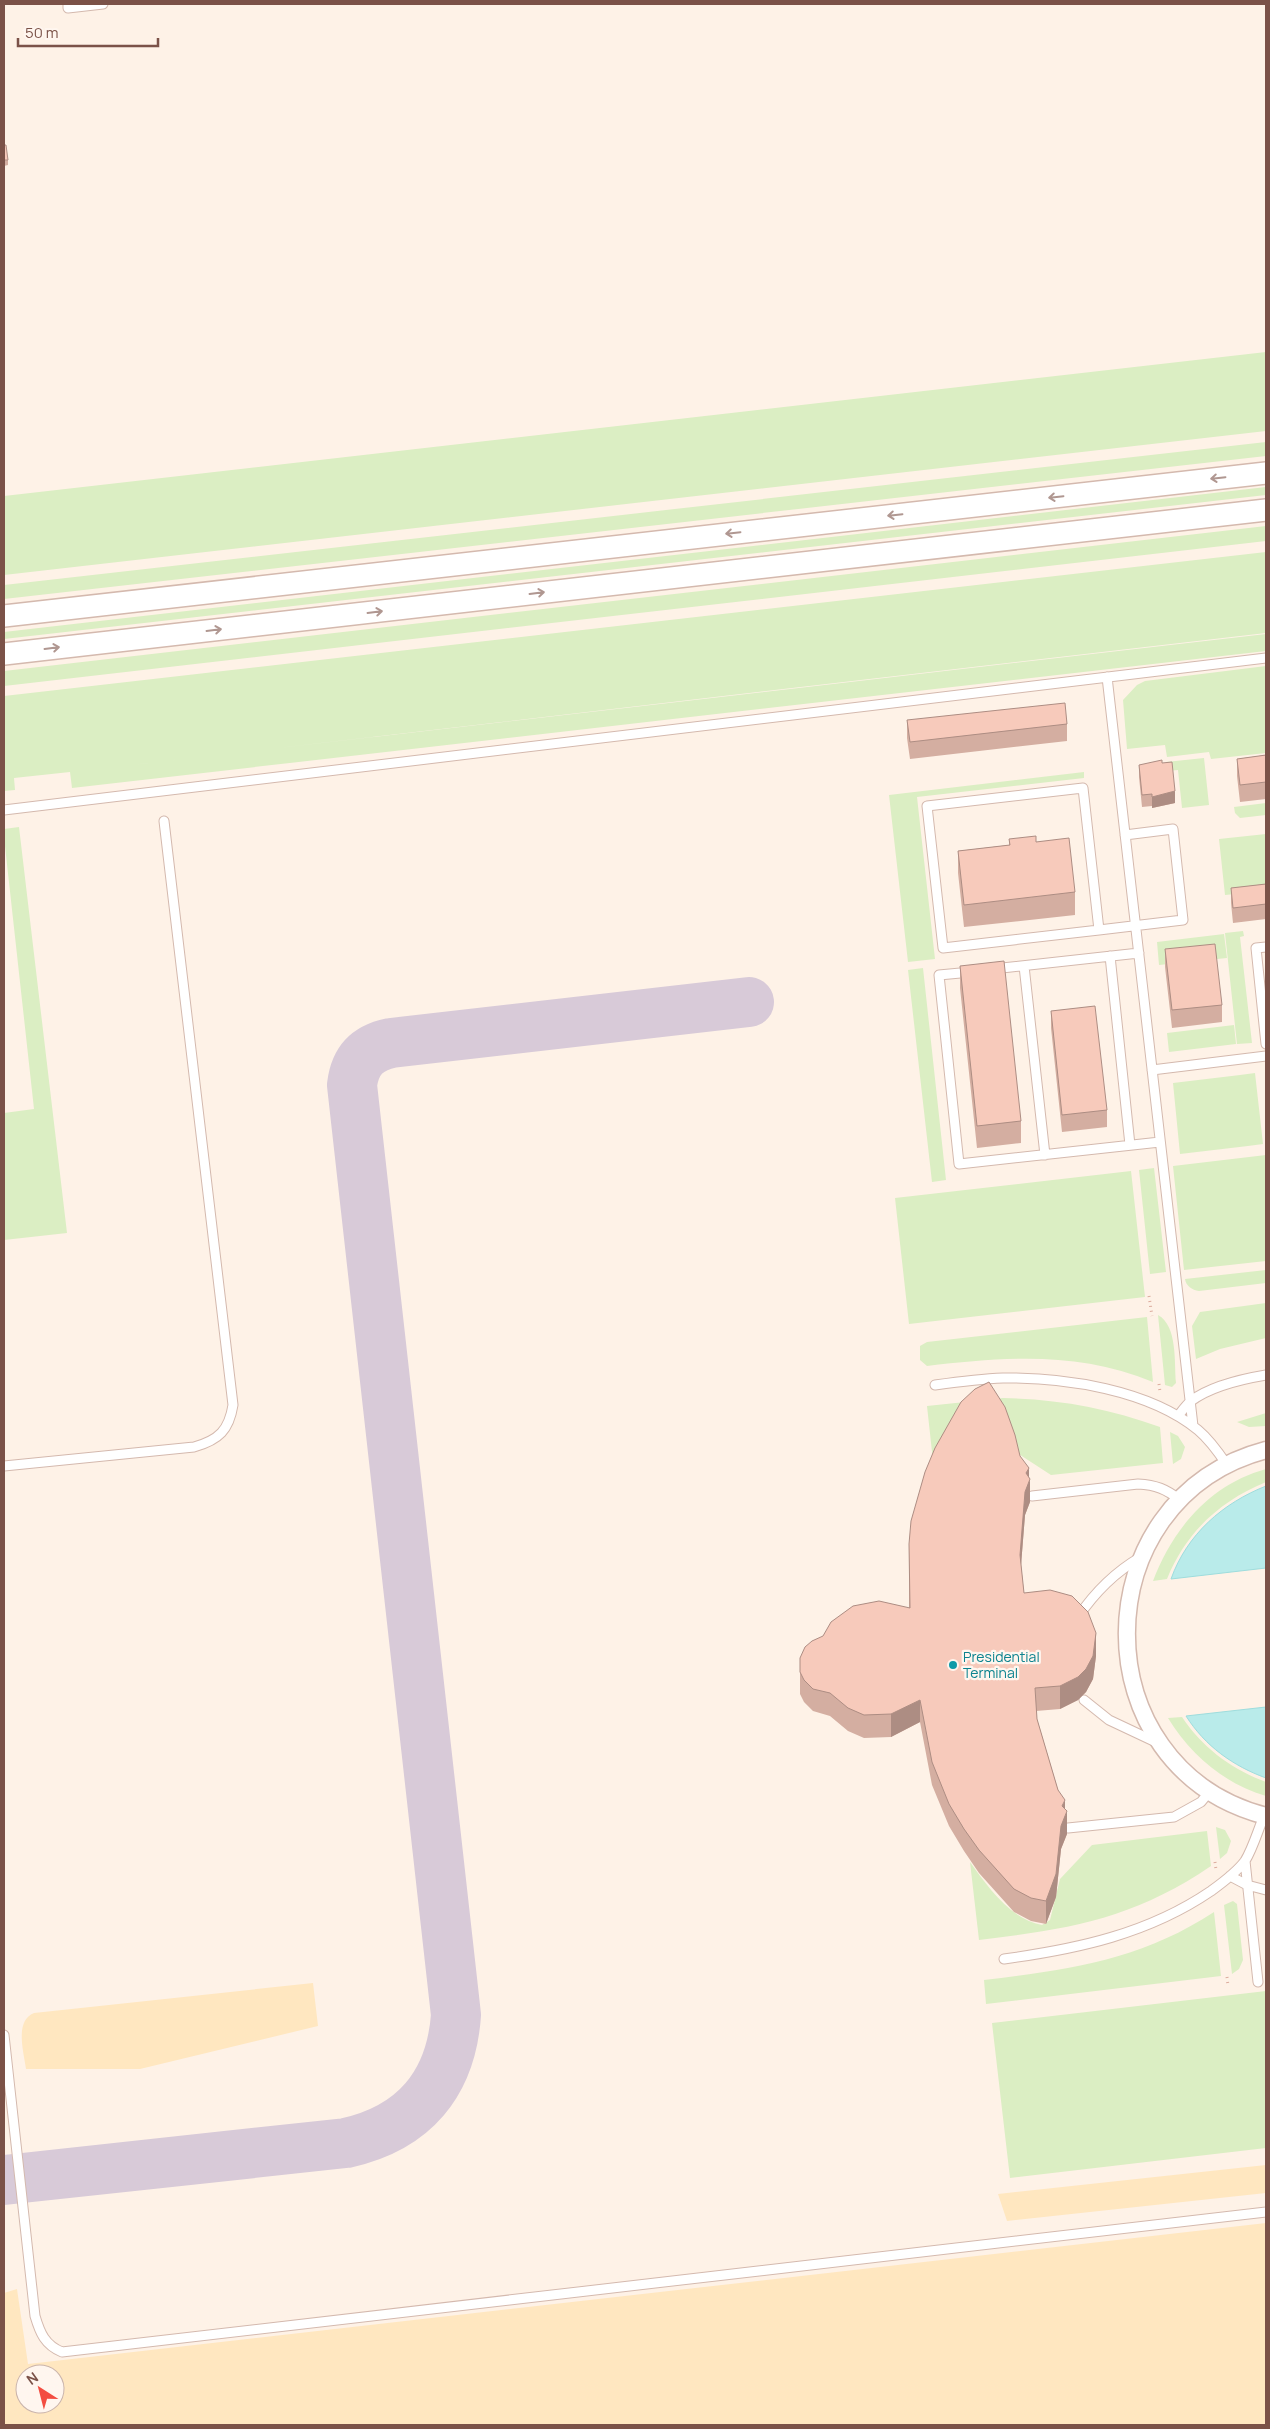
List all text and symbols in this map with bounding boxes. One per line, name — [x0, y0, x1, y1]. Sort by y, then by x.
scale bar — [18, 15, 158, 47]
text: 50 m — [25, 22, 59, 43]
one-way arrow — [1210, 473, 1226, 483]
one-way arrow — [1049, 492, 1065, 502]
one-way arrow — [887, 510, 903, 520]
one-way arrow — [726, 528, 742, 538]
one-way arrow — [528, 588, 544, 598]
one-way arrow — [367, 607, 383, 617]
one-way arrow — [205, 625, 221, 635]
one-way arrow — [44, 643, 60, 653]
place label: Presidential Terminal — [963, 1647, 1040, 1682]
marker: Presidential Terminal — [947, 1659, 959, 1671]
north arrow — [15, 2364, 65, 2414]
text: N — [22, 2367, 42, 2389]

